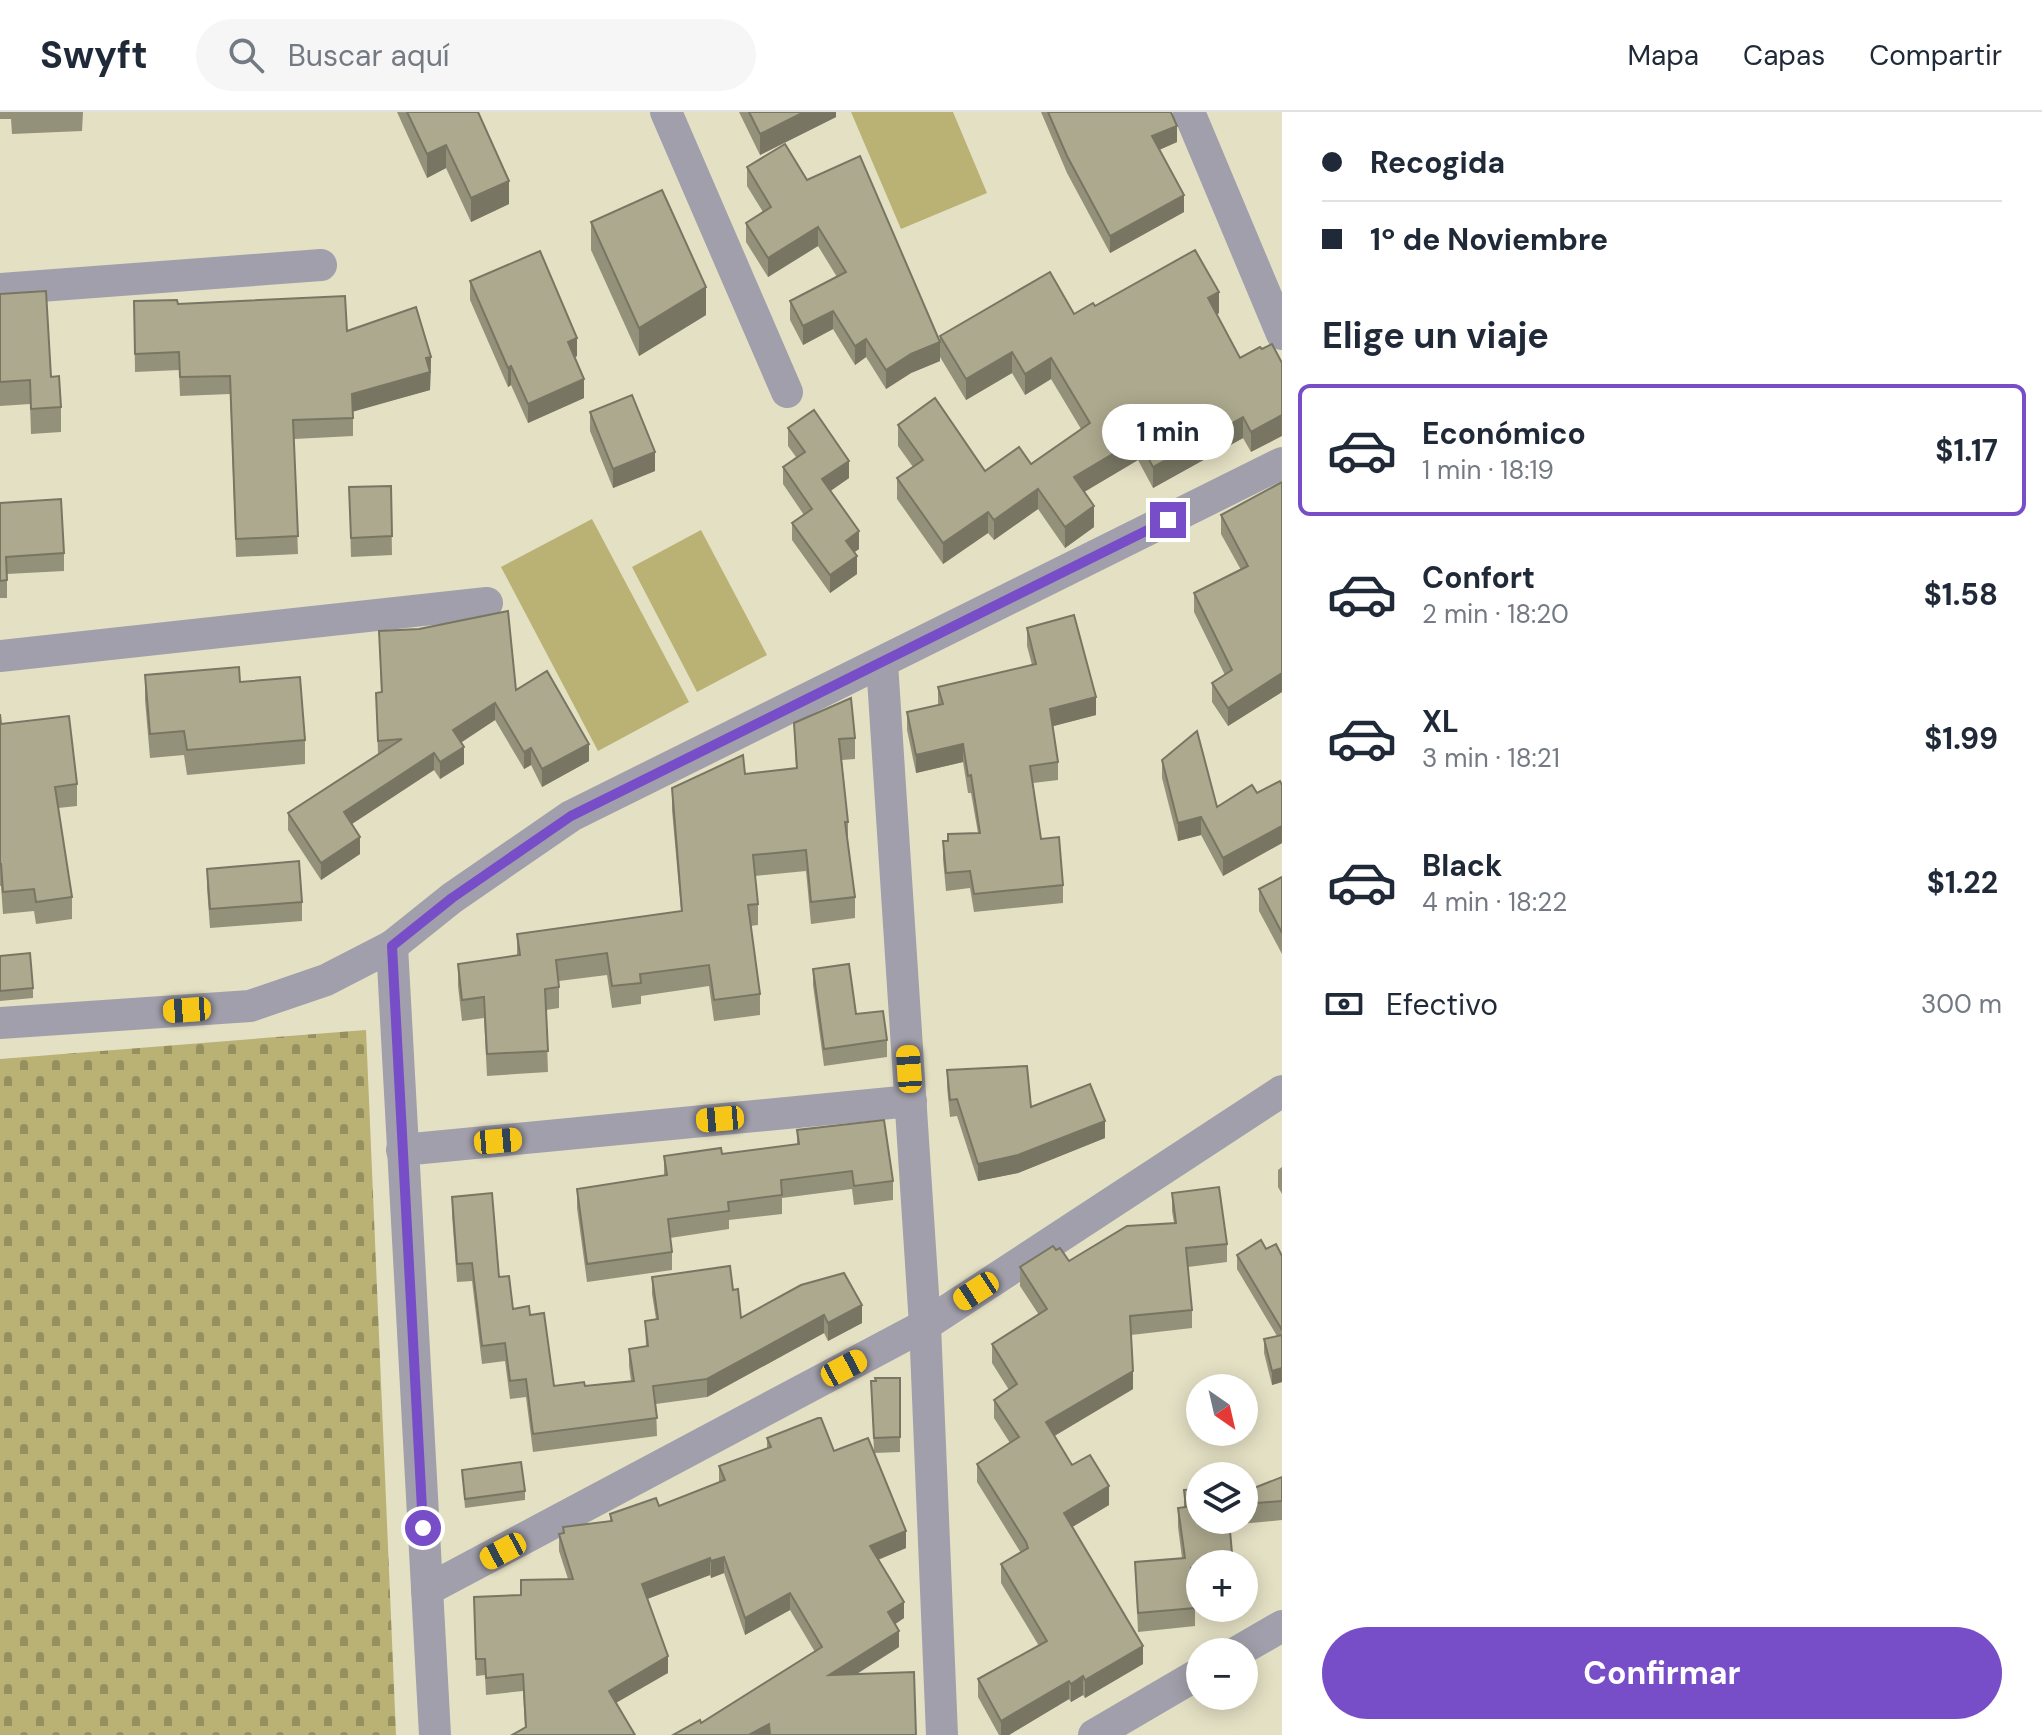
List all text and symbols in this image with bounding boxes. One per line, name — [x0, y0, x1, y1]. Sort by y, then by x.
search box — [196, 19, 756, 91]
text: Swyft — [40, 30, 148, 80]
icon: search — [224, 33, 268, 77]
text: Buscar aquí — [288, 36, 450, 75]
text: Mapa — [1628, 37, 1699, 74]
text: Capas — [1743, 37, 1825, 74]
text: Compartir — [1869, 37, 2002, 74]
text: Recogida — [1370, 143, 1505, 182]
text: 1º de Noviembre — [1370, 220, 1608, 259]
text: Elige un viaje — [1322, 312, 1549, 359]
callout: 1 min — [1102, 404, 1234, 460]
icon: car — [1326, 414, 1398, 486]
text: Económico — [1422, 414, 1586, 453]
text: 1 min — [1136, 415, 1200, 449]
text: $1.17 — [1935, 431, 1998, 470]
text: 1 min · 18:19 — [1422, 453, 1554, 487]
route end — [1150, 502, 1186, 538]
icon: car — [1326, 558, 1398, 630]
text: Confort — [1422, 558, 1535, 597]
text: $1.58 — [1924, 575, 1998, 614]
text: 2 min · 18:20 — [1422, 597, 1569, 631]
icon: car — [1326, 702, 1398, 774]
text: XL — [1422, 702, 1459, 741]
text: $1.99 — [1924, 719, 1998, 758]
text: 3 min · 18:21 — [1422, 741, 1560, 775]
icon: car — [1326, 846, 1398, 918]
text: Black — [1422, 846, 1502, 885]
text: $1.22 — [1927, 863, 1998, 902]
text: 4 min · 18:22 — [1422, 885, 1567, 919]
icon: cash — [1322, 982, 1366, 1026]
text: Efectivo — [1386, 985, 1498, 1024]
text: 300 m — [1921, 987, 2002, 1021]
car — [162, 996, 212, 1024]
car — [895, 1044, 923, 1094]
car — [695, 1105, 745, 1133]
car — [473, 1127, 523, 1155]
car — [949, 1268, 1003, 1314]
car — [817, 1346, 871, 1390]
north arrow — [1186, 1374, 1258, 1446]
map controls — [1186, 1374, 1258, 1710]
button: layers — [1186, 1462, 1258, 1534]
route start — [405, 1510, 441, 1546]
car — [476, 1529, 530, 1573]
button: + — [1186, 1550, 1258, 1622]
button: Confirmar — [1322, 1627, 2002, 1719]
button: − — [1186, 1638, 1258, 1710]

